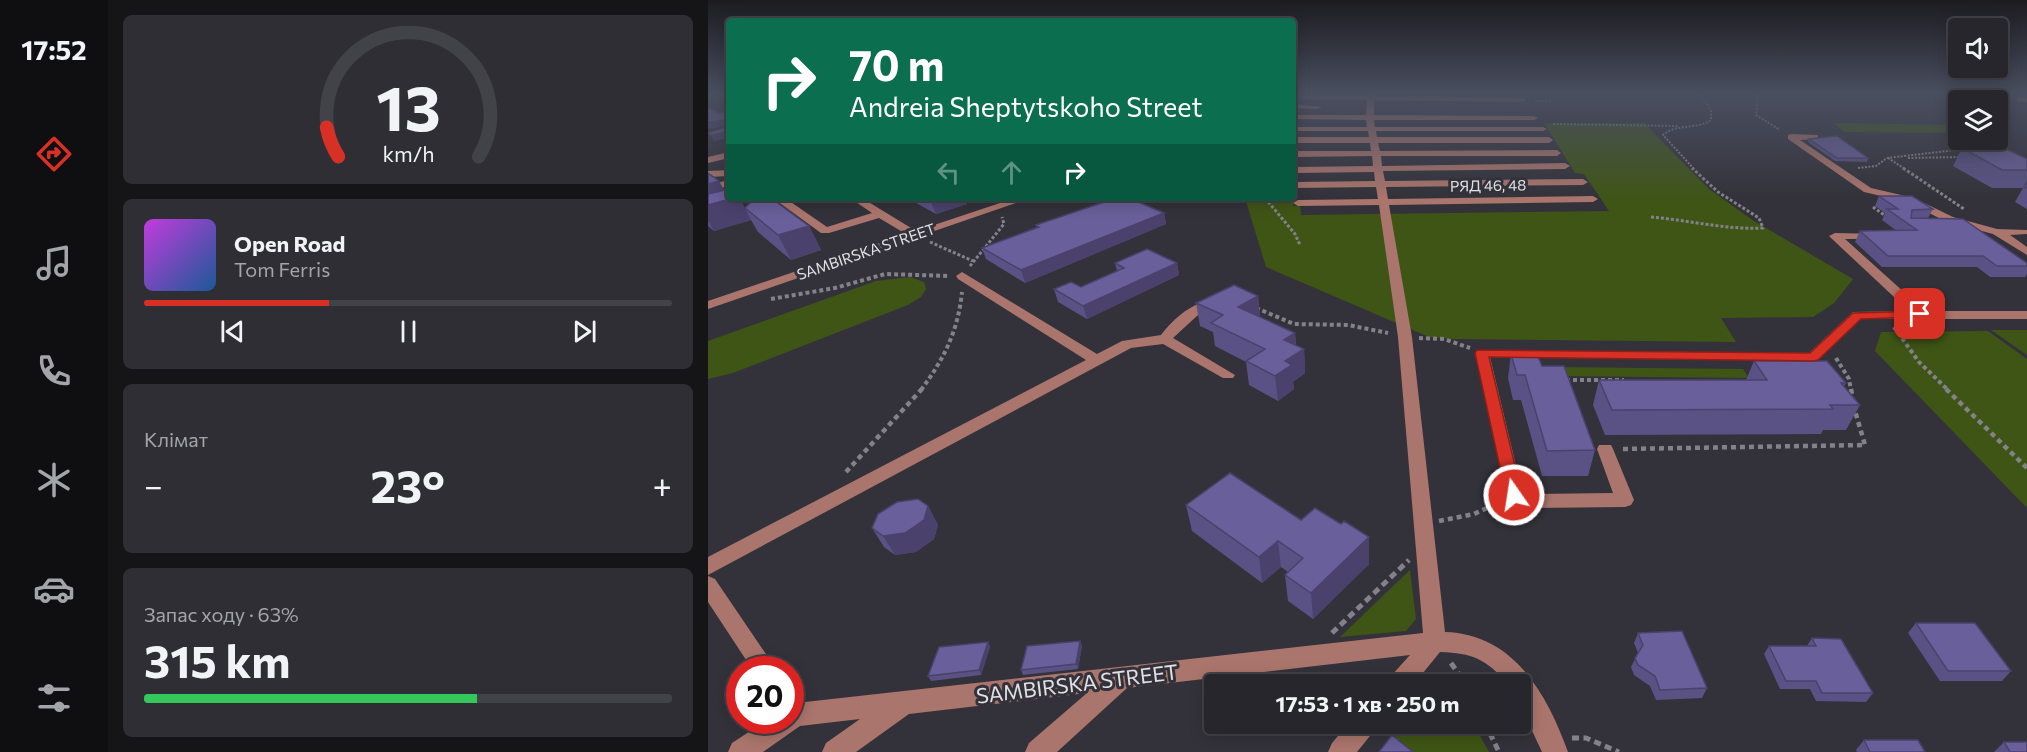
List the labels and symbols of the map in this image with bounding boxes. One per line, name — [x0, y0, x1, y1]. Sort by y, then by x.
street label: РЯД 46, 48 — [1450, 175, 1526, 195]
street label: SAMBIRSKA STREET — [794, 219, 938, 283]
pin — [1894, 288, 1945, 339]
position arrow — [1482, 463, 1546, 527]
speed limit sign: 20 — [726, 656, 804, 734]
street label: SAMBIRSKA STREET — [975, 658, 1179, 708]

